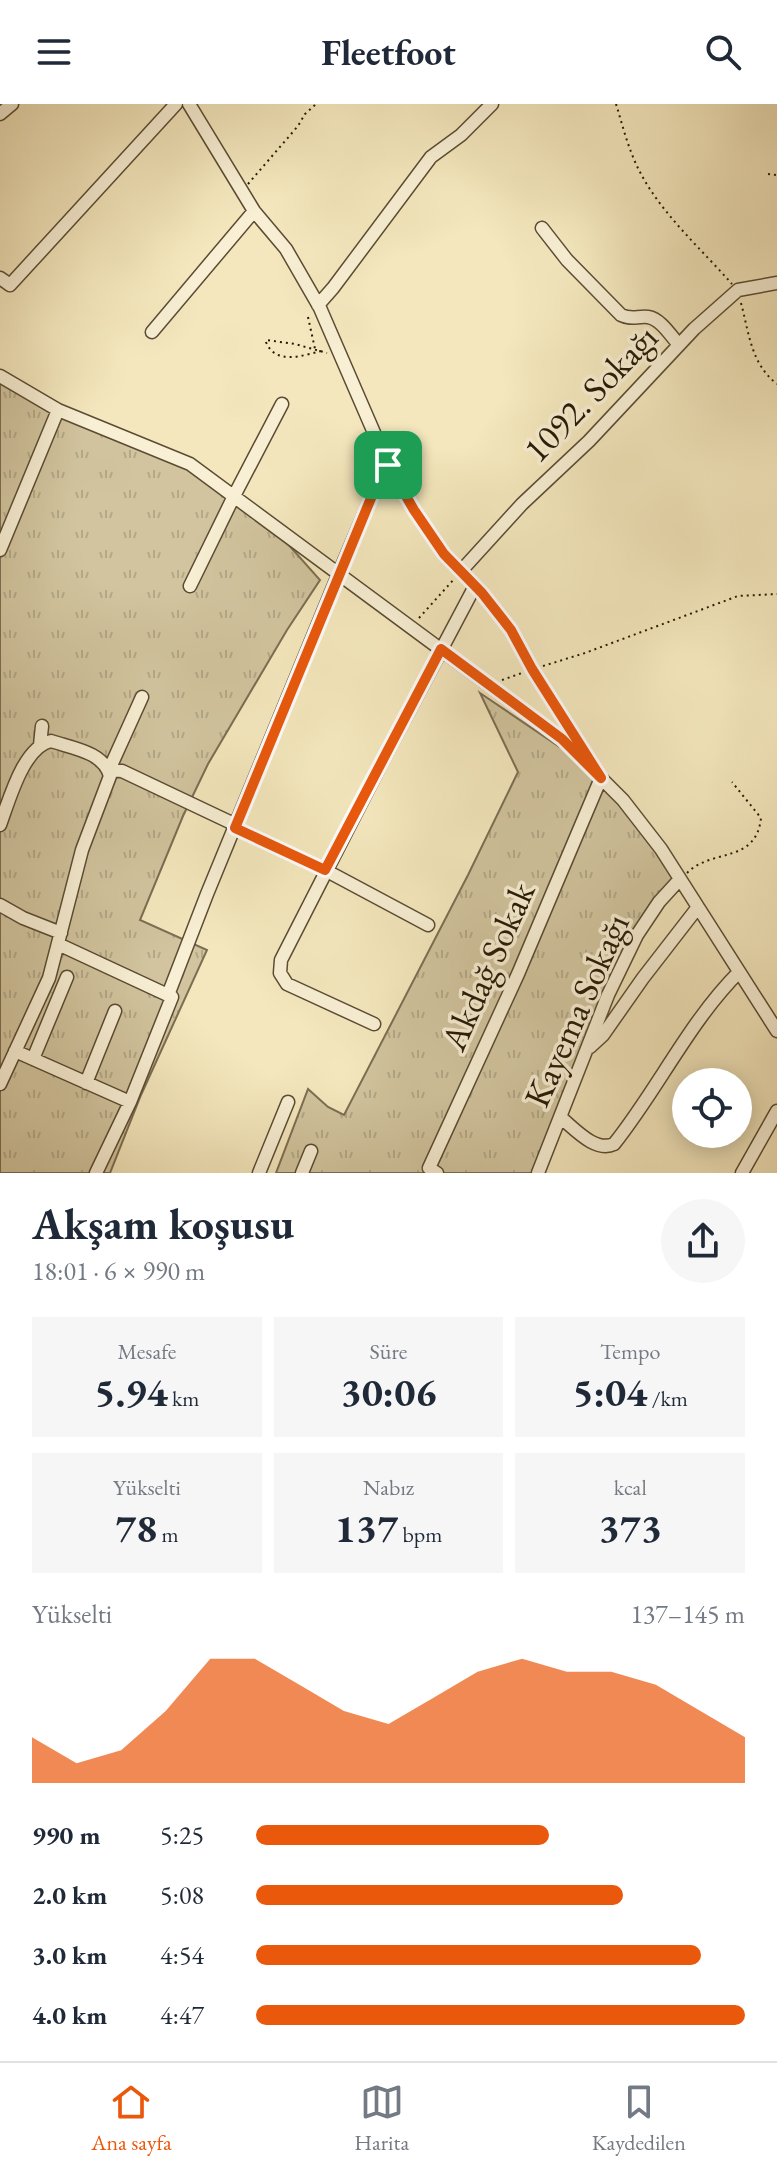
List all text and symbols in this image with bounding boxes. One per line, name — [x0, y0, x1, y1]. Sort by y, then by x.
text: Fleetfoot — [321, 29, 456, 76]
icon: menu — [32, 30, 76, 74]
icon: search — [701, 30, 745, 74]
street label: 1092. Sokağı — [513, 314, 668, 472]
pin — [354, 431, 422, 499]
icon: arrive — [366, 443, 410, 487]
street label: Akdağ Sokak — [429, 874, 546, 1059]
street label: Kayema Sokağı — [513, 906, 640, 1114]
map controls — [672, 1068, 752, 1148]
button: locate — [672, 1068, 752, 1148]
text: Akşam koşusu — [32, 1195, 294, 1252]
button: share — [661, 1199, 745, 1283]
text: 18:01 · 6 × 990 m — [32, 1254, 205, 1288]
text: Mesafe — [117, 1337, 176, 1366]
text: Süre — [370, 1337, 407, 1366]
text: Tempo — [600, 1337, 660, 1366]
text: 5.94 — [94, 1366, 168, 1418]
text: 30:06 — [341, 1366, 436, 1418]
text: 5:04 — [572, 1366, 647, 1418]
text: km — [168, 1384, 199, 1413]
text: /km — [647, 1384, 688, 1413]
text: Yükselti — [113, 1473, 181, 1502]
text: Nabız — [363, 1473, 414, 1502]
text: kcal — [614, 1473, 647, 1502]
text: 78 — [115, 1502, 157, 1554]
text: 137 — [335, 1502, 398, 1554]
text: 373 — [598, 1502, 662, 1554]
text: m — [157, 1520, 179, 1549]
text: bpm — [398, 1520, 442, 1549]
text: Yükselti — [32, 1597, 112, 1631]
text: 137–145 m — [630, 1597, 745, 1631]
text: 990 m — [32, 1818, 100, 1852]
text: 5:25 — [160, 1818, 204, 1852]
text: 2.0 km — [32, 1878, 107, 1912]
text: 5:08 — [160, 1878, 204, 1912]
text: 3.0 km — [32, 1938, 107, 1972]
text: 4:54 — [160, 1938, 204, 1972]
text: 4.0 km — [32, 1998, 107, 2032]
text: 4:47 — [160, 1998, 204, 2032]
tab: Ana sayfa — [91, 2080, 172, 2157]
tab: Harita — [354, 2080, 409, 2157]
tab: Kaydedilen — [592, 2080, 686, 2157]

